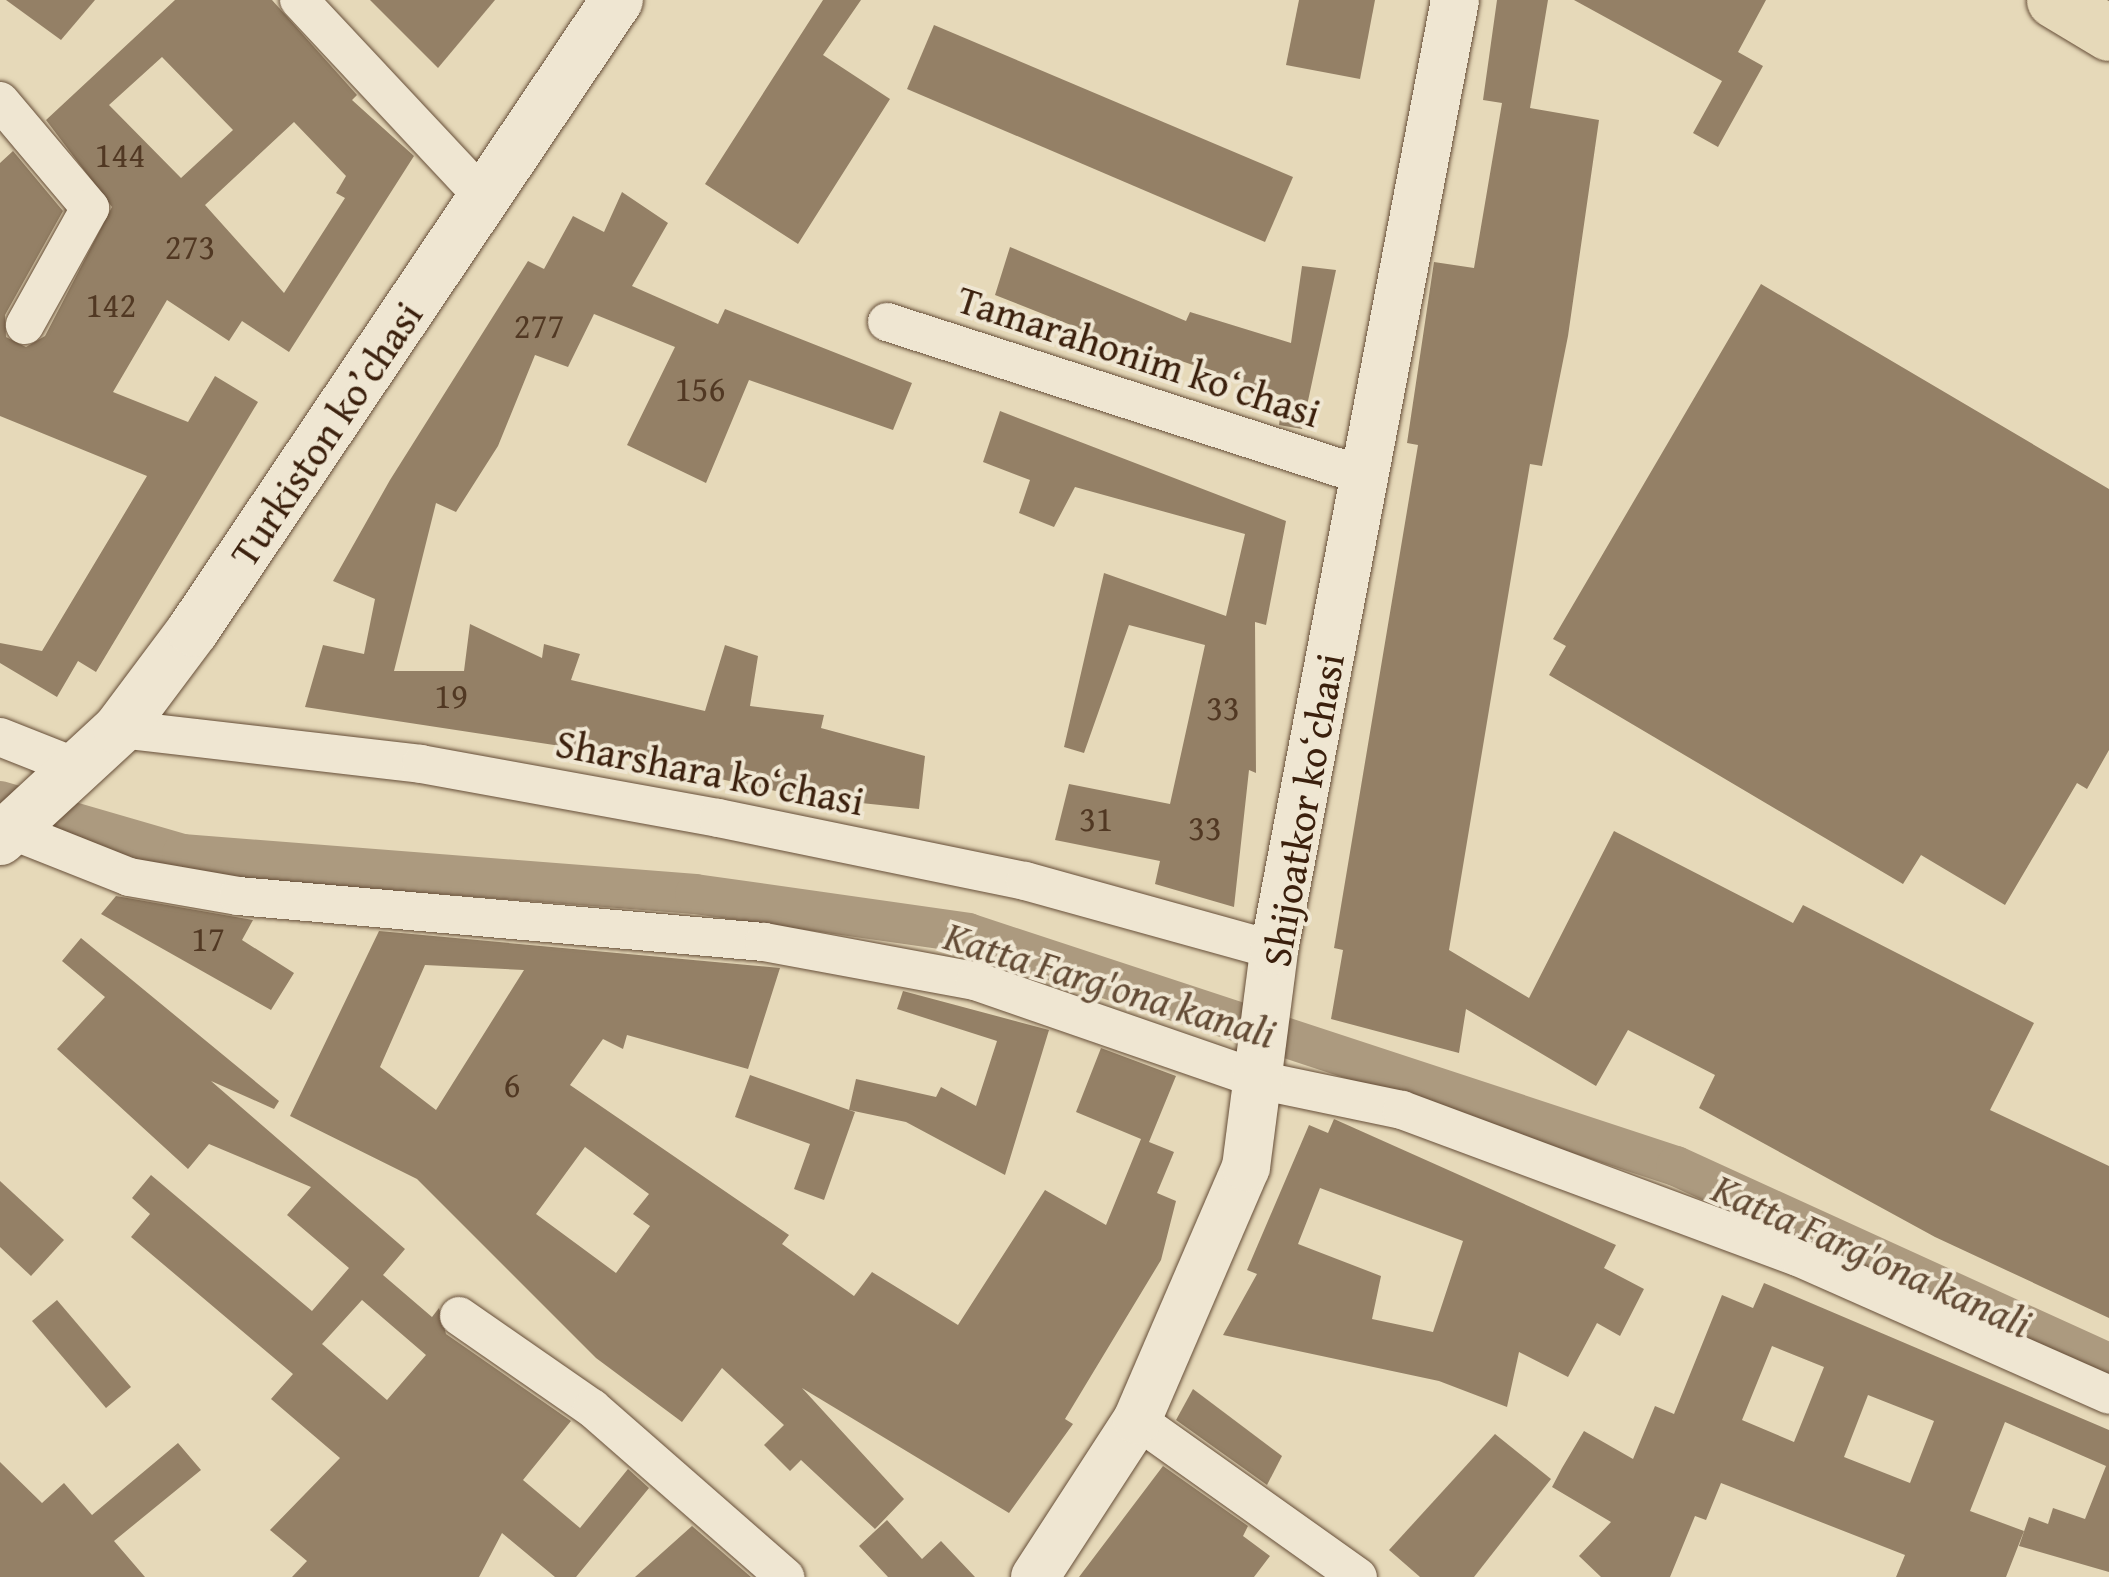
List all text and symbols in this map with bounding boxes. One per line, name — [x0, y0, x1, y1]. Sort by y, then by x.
house number: 144 — [95, 134, 145, 176]
house number: 273 — [165, 226, 215, 268]
street label: Tamarahonim koʻchasi — [951, 275, 1327, 437]
house number: 142 — [86, 284, 136, 326]
street label: Turkiston ko’chasi — [220, 293, 432, 575]
house number: 277 — [514, 305, 564, 347]
house number: 156 — [675, 368, 725, 410]
street label: Shijoatkor koʻchasi — [1252, 650, 1354, 970]
house number: 19 — [434, 675, 468, 717]
house number: 33 — [1206, 687, 1240, 729]
street label: Sharshara koʻchasi — [552, 719, 868, 825]
house number: 31 — [1079, 798, 1113, 840]
house number: 33 — [1188, 807, 1222, 849]
water label: Katta Farg'ona kanali — [938, 910, 1282, 1058]
house number: 17 — [191, 918, 225, 960]
house number: 6 — [504, 1064, 520, 1106]
water label: Katta Farg'ona kanali — [1705, 1162, 2039, 1348]

